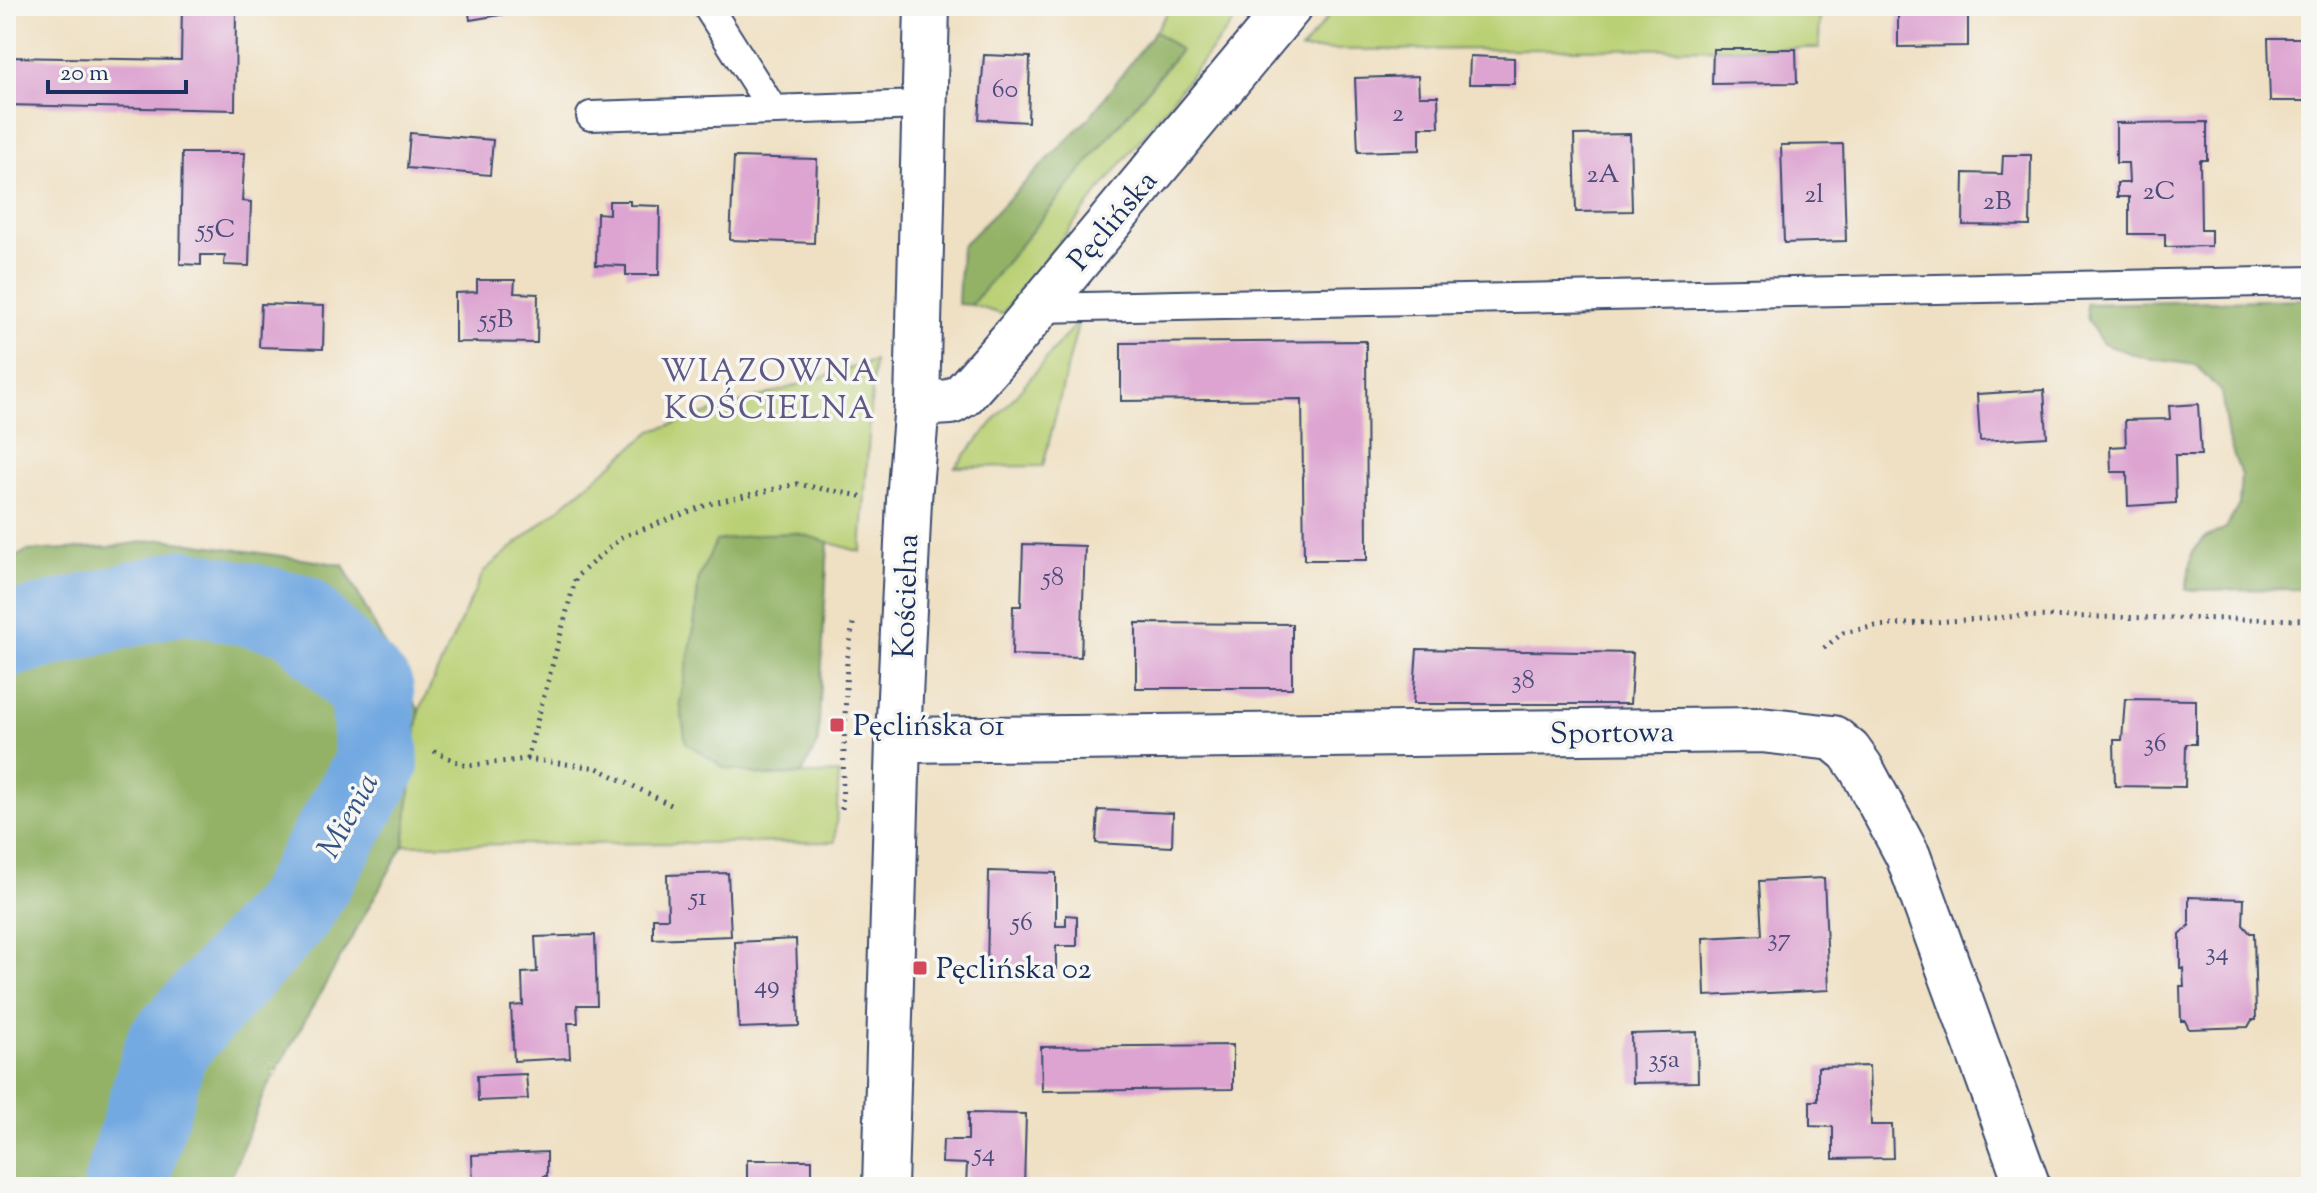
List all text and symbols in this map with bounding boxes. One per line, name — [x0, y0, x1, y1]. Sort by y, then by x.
scale bar — [48, 44, 186, 94]
text: 20 m — [60, 57, 109, 91]
house number: 60 — [992, 72, 1018, 109]
house number: 2 — [1392, 96, 1404, 133]
house number: 2A — [1586, 157, 1620, 194]
street label: Pęclińska — [1059, 162, 1169, 281]
house number: 2C — [2142, 174, 2176, 211]
house number: 2l — [1804, 177, 1824, 214]
house number: 2B — [1983, 184, 2011, 221]
house number: 55C — [194, 212, 236, 249]
house number: 55B — [477, 302, 513, 339]
district label: WIĄZOWNA KOŚCIELNA — [660, 350, 880, 433]
street label: Kościelna — [884, 533, 931, 659]
house number: 58 — [1040, 560, 1064, 597]
house number: 38 — [1511, 663, 1535, 700]
place label: Pęclińska 01 — [853, 706, 1005, 749]
street label: Sportowa — [1550, 712, 1675, 757]
marker: Pęclińska 01 — [828, 716, 846, 734]
house number: 36 — [2143, 726, 2167, 763]
water label: Mienia — [307, 765, 392, 868]
house number: 51 — [687, 880, 707, 917]
house number: 56 — [1009, 905, 1033, 942]
house number: 37 — [1767, 921, 1791, 958]
house number: 34 — [2205, 935, 2229, 972]
place label: Pęclińska 02 — [936, 949, 1092, 992]
marker: Pęclińska 02 — [911, 959, 929, 977]
house number: 49 — [754, 968, 780, 1005]
house number: 35a — [1648, 1042, 1680, 1079]
house number: 54 — [971, 1136, 995, 1173]

